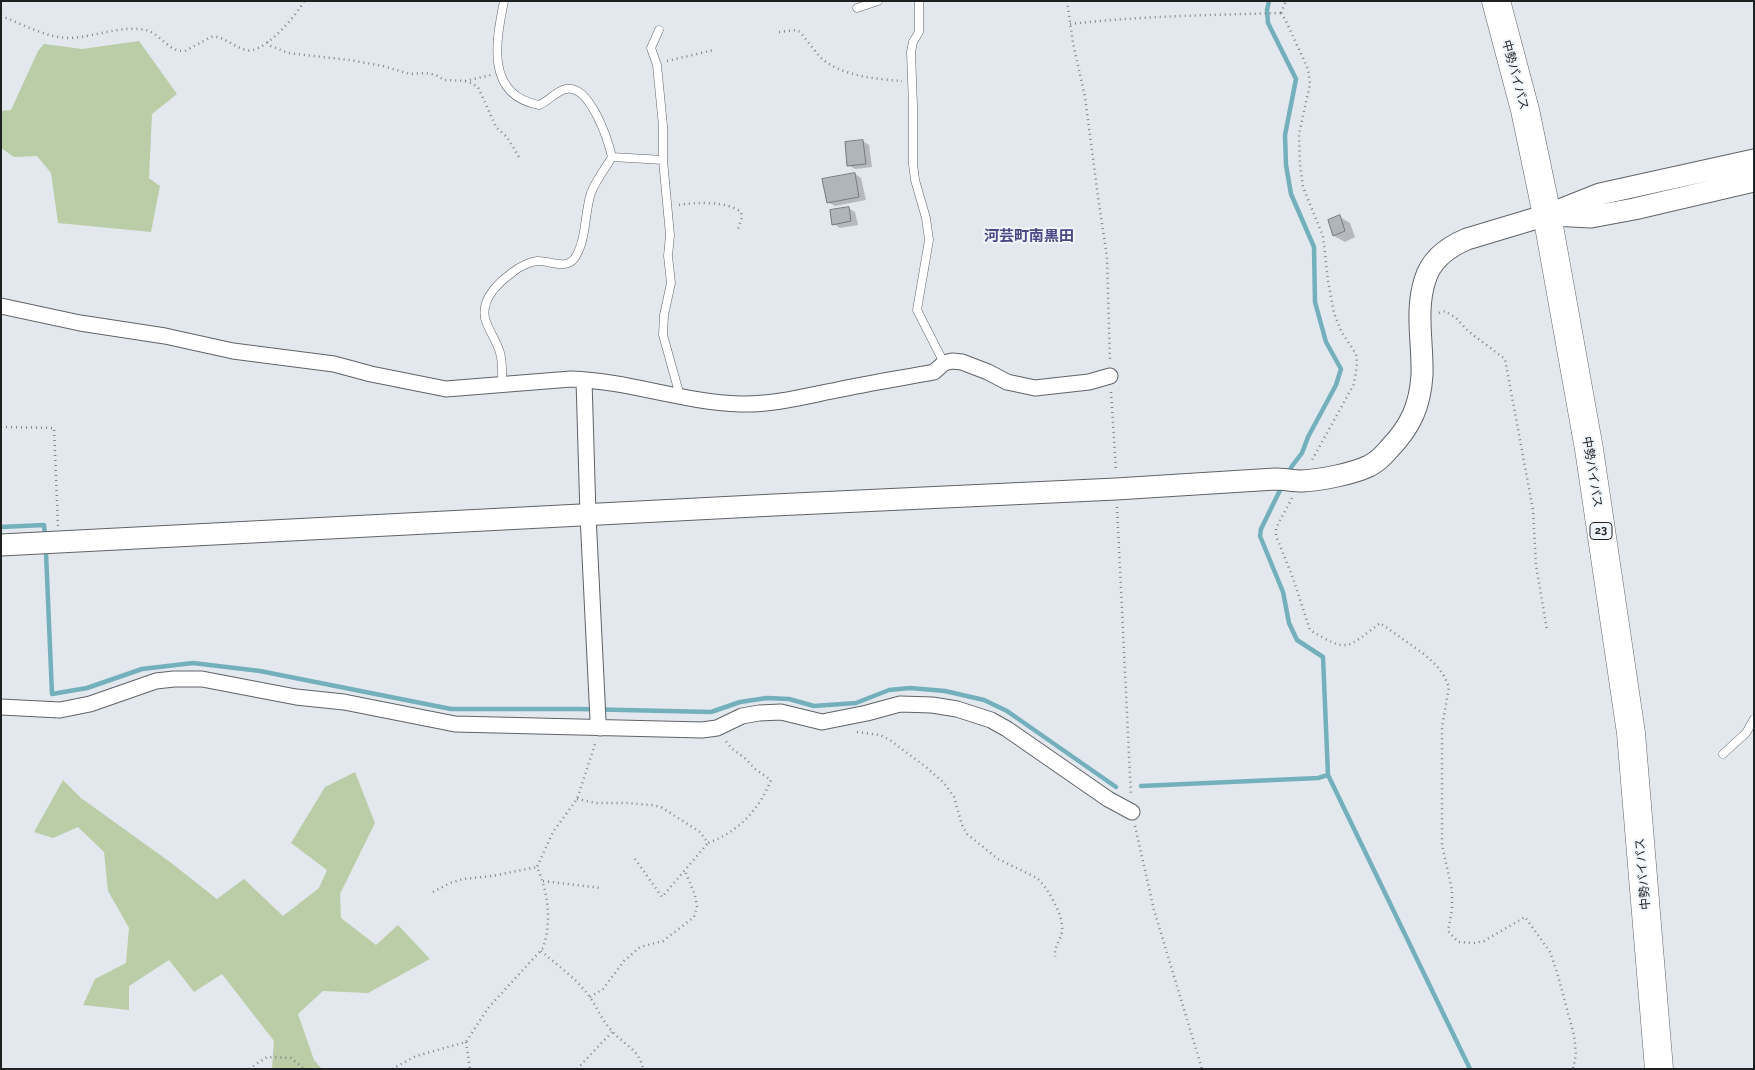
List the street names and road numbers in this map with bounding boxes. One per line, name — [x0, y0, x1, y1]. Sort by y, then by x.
street label: 中勢バイパス — [1499, 38, 1531, 112]
street label: 中勢バイパス — [1579, 435, 1605, 509]
road number: 23 — [1590, 522, 1612, 540]
street label: 中勢バイパス — [1633, 838, 1653, 910]

